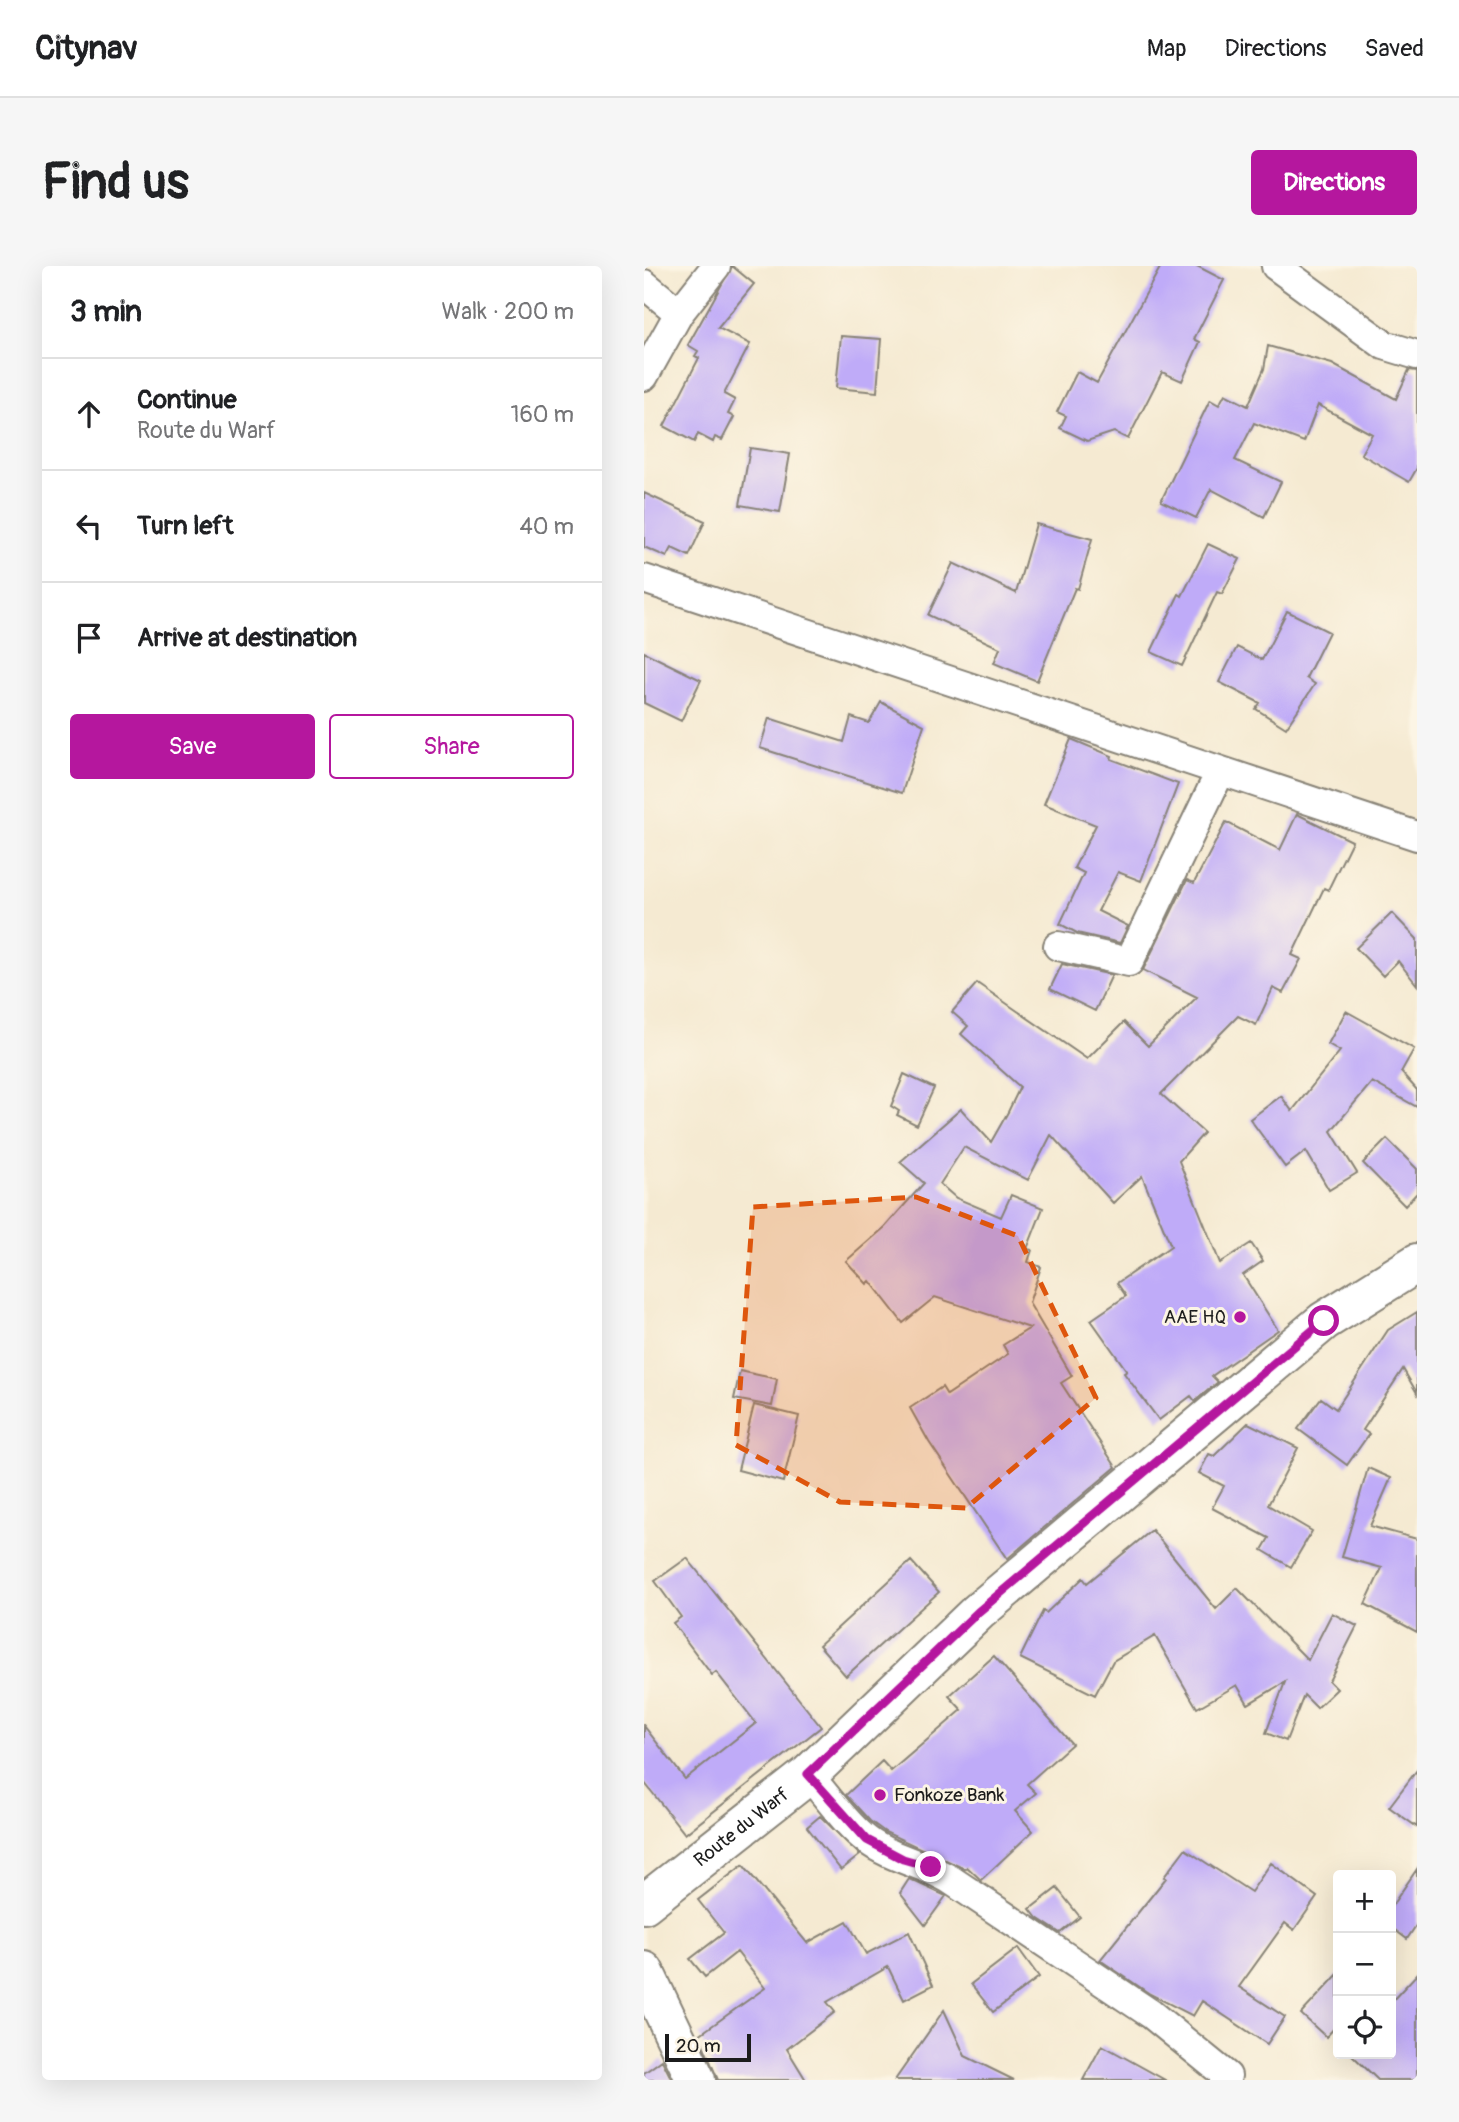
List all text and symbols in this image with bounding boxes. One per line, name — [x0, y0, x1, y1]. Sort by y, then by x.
text: Citynav — [35, 28, 138, 69]
text: Map — [1147, 34, 1187, 63]
text: Directions — [1225, 34, 1326, 63]
text: Saved — [1364, 34, 1424, 63]
button: Directions — [1251, 150, 1417, 215]
text: Find us — [42, 152, 189, 213]
text: 3 min — [70, 293, 142, 330]
text: Walk · 200 m — [441, 297, 574, 326]
text: Continue — [137, 384, 237, 416]
icon: ahead — [70, 395, 108, 433]
text: 160 m — [510, 400, 574, 429]
text: Route du Warf — [137, 416, 276, 445]
icon: left — [70, 507, 108, 545]
text: Turn left — [137, 510, 233, 542]
text: 40 m — [520, 512, 574, 541]
icon: arrive — [70, 619, 108, 657]
text: Arrive at destination — [137, 622, 357, 654]
button: Save — [70, 714, 315, 779]
button: Share — [329, 714, 574, 779]
place label: AAE HQ — [1164, 1305, 1226, 1329]
route start — [1308, 1305, 1339, 1336]
marker: AAE HQ — [1232, 1309, 1248, 1325]
street label: Route du Warf — [689, 1782, 794, 1872]
place label: Fonkoze Bank — [894, 1783, 1005, 1807]
marker: Fonkoze Bank — [872, 1787, 888, 1803]
route end — [915, 1851, 946, 1882]
map controls — [1333, 1870, 1396, 2059]
button: + — [1333, 1870, 1396, 1933]
button: − — [1333, 1933, 1396, 1996]
button: locate — [1333, 1996, 1396, 2059]
scale bar — [665, 2031, 751, 2063]
text: 20 m — [676, 2034, 721, 2058]

